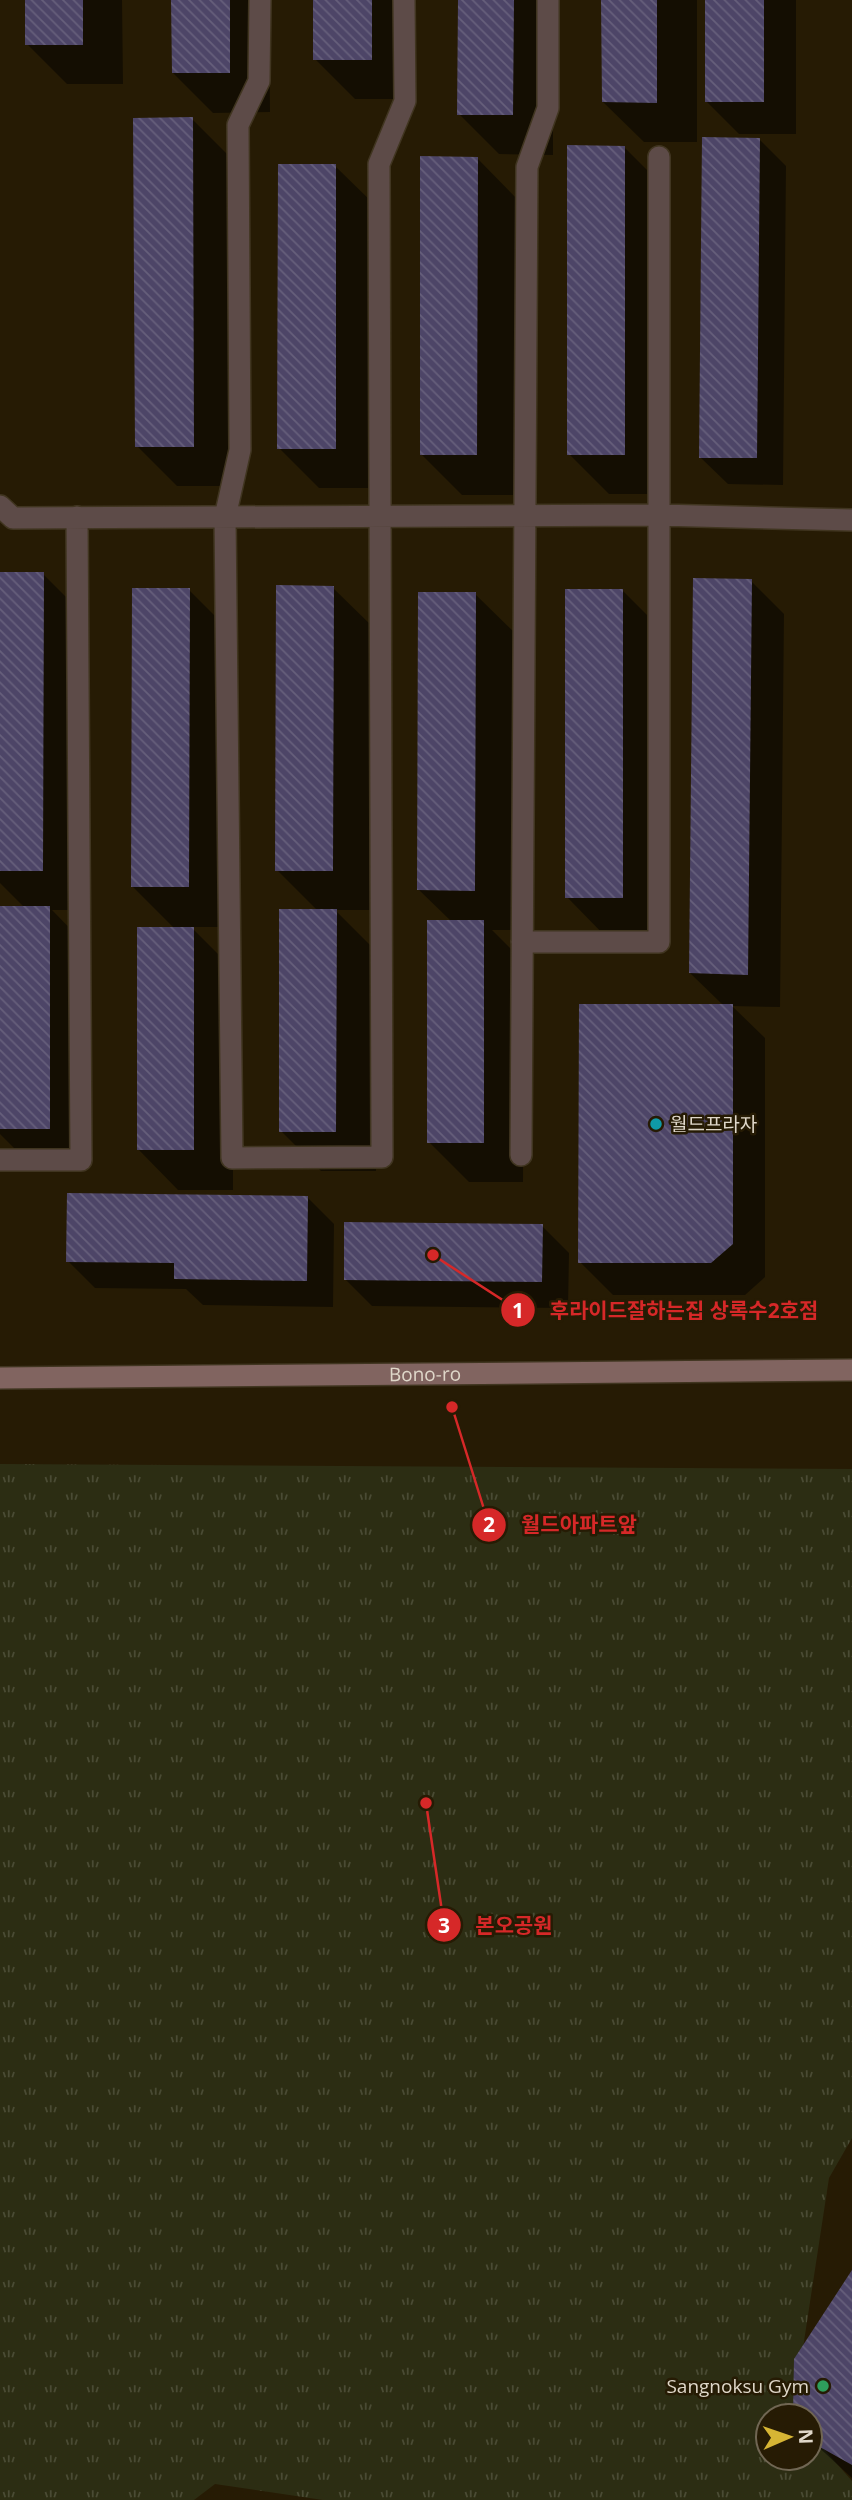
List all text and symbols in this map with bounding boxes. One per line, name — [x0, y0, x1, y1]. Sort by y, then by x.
place label: 월드프라자 — [670, 1111, 757, 1137]
marker: 월드프라자 — [648, 1116, 664, 1132]
callout: 후라이드잘하는집 상록수2호점 — [500, 1289, 832, 1331]
text: 1 — [512, 1296, 524, 1324]
text: 후라이드잘하는집 상록수2호점 — [550, 1296, 818, 1324]
street label: Bono-ro — [389, 1361, 461, 1387]
callout: 월드아파트앞 — [472, 1504, 651, 1546]
text: 2 — [483, 1510, 495, 1538]
text: 월드아파트앞 — [521, 1510, 637, 1538]
callout: 본오공원 — [426, 1904, 566, 1946]
text: 3 — [438, 1911, 450, 1939]
text: 본오공원 — [475, 1911, 553, 1939]
place label: Sangnoksu Gym — [666, 2373, 809, 2399]
marker: Sangnoksu Gym — [815, 2378, 831, 2394]
north arrow — [754, 2402, 824, 2472]
text: N — [793, 2428, 819, 2445]

